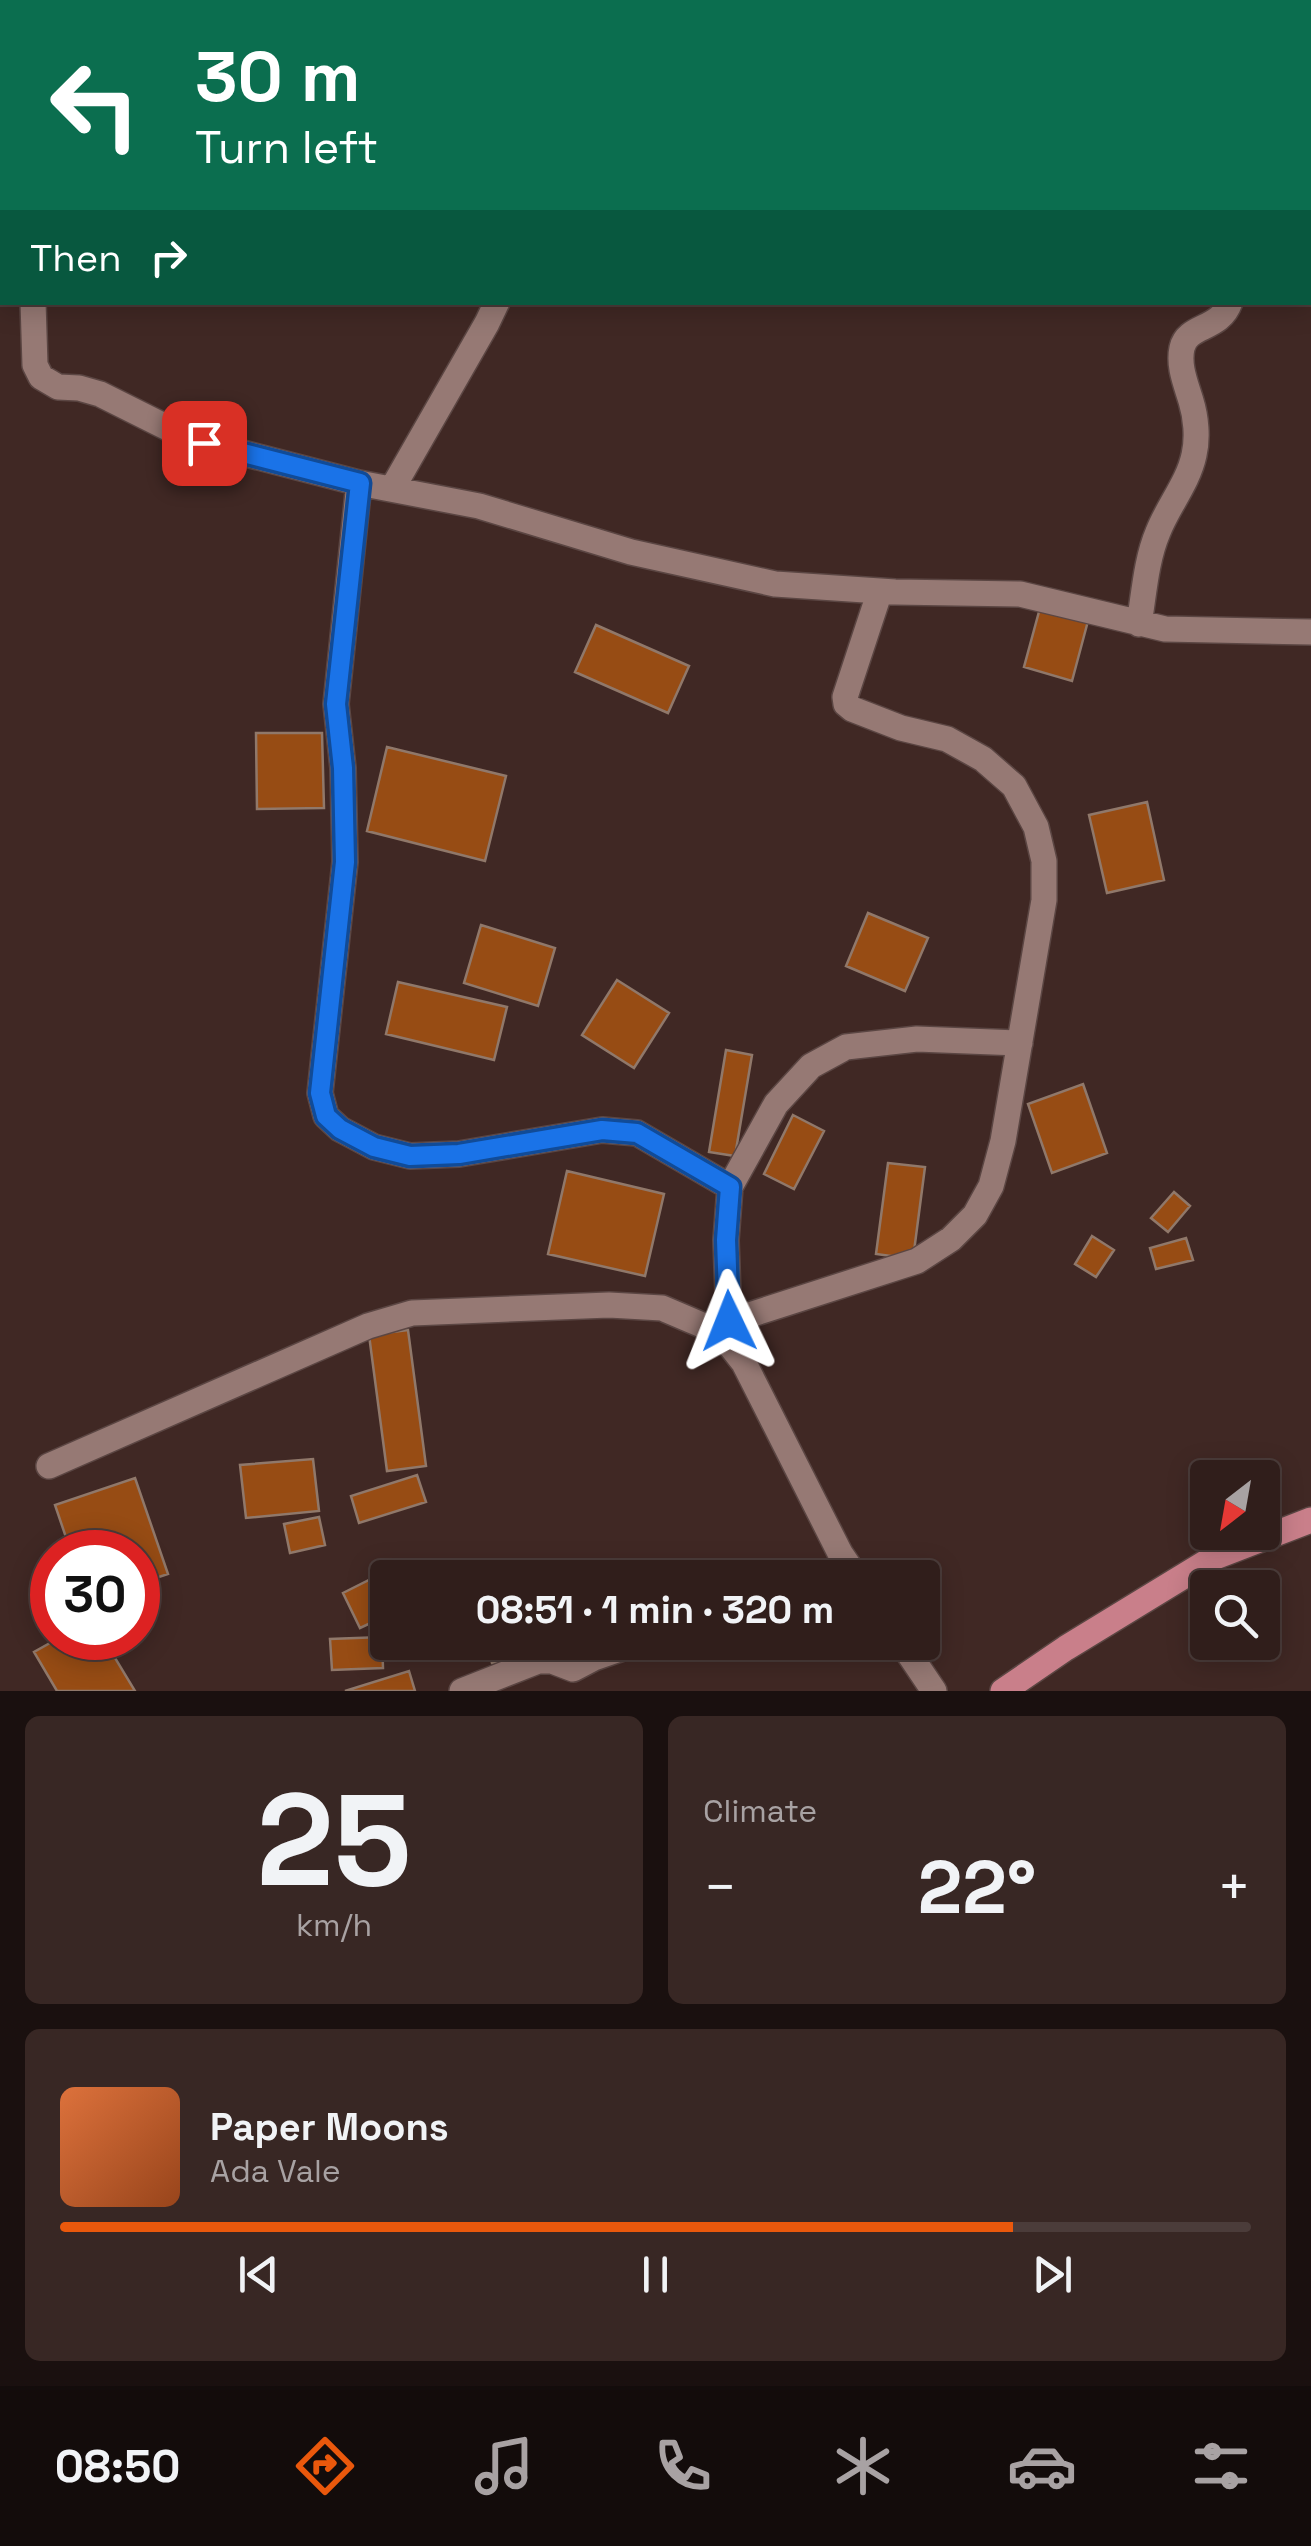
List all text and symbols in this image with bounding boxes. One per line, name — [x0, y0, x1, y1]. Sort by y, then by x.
text: 30 m — [195, 32, 360, 121]
icon: left — [30, 40, 160, 170]
text: Turn left — [195, 119, 378, 176]
icon: right — [141, 230, 196, 285]
text: Then — [30, 234, 121, 282]
pin — [162, 401, 247, 486]
icon: arrive — [177, 416, 232, 471]
position arrow — [677, 1269, 781, 1373]
north arrow — [1190, 1460, 1280, 1550]
map controls — [1190, 1460, 1280, 1660]
speed limit sign: 30 — [30, 1530, 160, 1660]
button: search — [1190, 1570, 1280, 1660]
text: 08:51 · 1 min · 320 m — [476, 1586, 834, 1634]
text: 25 — [256, 1757, 412, 1923]
text: Climate — [703, 1791, 817, 1831]
text: 22° — [918, 1839, 1036, 1935]
text: − — [703, 1852, 737, 1922]
text: + — [1217, 1852, 1251, 1922]
text: km/h — [296, 1905, 372, 1945]
text: Paper Moons — [210, 2103, 449, 2151]
text: Ada Vale — [210, 2151, 341, 2191]
icon: previous — [231, 2247, 286, 2302]
icon: pause — [628, 2247, 683, 2302]
icon: next — [1025, 2247, 1080, 2302]
icon: directions — [290, 2431, 360, 2501]
icon: music — [469, 2431, 539, 2501]
icon: phone — [648, 2431, 718, 2501]
icon: climate — [828, 2431, 898, 2501]
icon: car — [1007, 2431, 1077, 2501]
icon: filters — [1186, 2431, 1256, 2501]
text: 08:50 — [55, 2438, 180, 2495]

